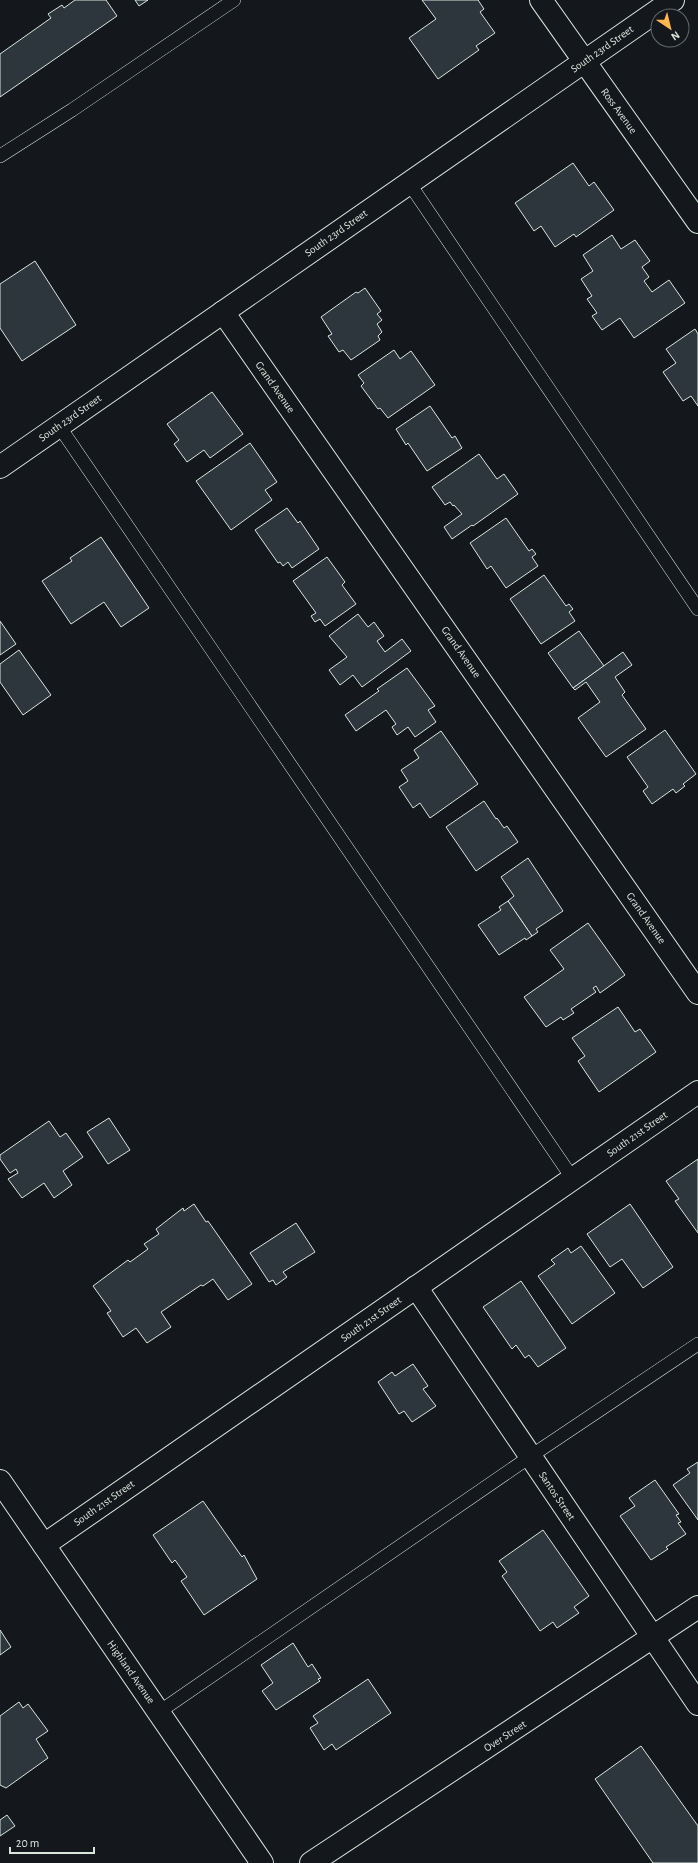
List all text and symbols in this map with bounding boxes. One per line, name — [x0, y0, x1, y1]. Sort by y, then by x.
north arrow — [650, 8, 690, 48]
street label: South 23rd Street — [569, 23, 636, 75]
text: N — [669, 29, 682, 42]
street label: Ross Avenue — [599, 86, 639, 136]
street label: South 23rd Street — [303, 207, 370, 259]
street label: Grand Avenue — [253, 359, 297, 415]
street label: South 23rd Street — [37, 392, 104, 444]
street label: Grand Avenue — [439, 624, 483, 680]
street label: Grand Avenue — [624, 890, 668, 946]
street label: South 21st Street — [605, 1109, 670, 1159]
street label: South 21st Street — [339, 1294, 404, 1344]
street label: Santos Street — [537, 1470, 578, 1523]
street label: South 21st Street — [72, 1478, 137, 1528]
street label: Highland Avenue — [105, 1638, 157, 1706]
street label: Over Street — [482, 1718, 528, 1754]
scale bar — [10, 1829, 94, 1855]
text: 20 m — [16, 1837, 39, 1849]

